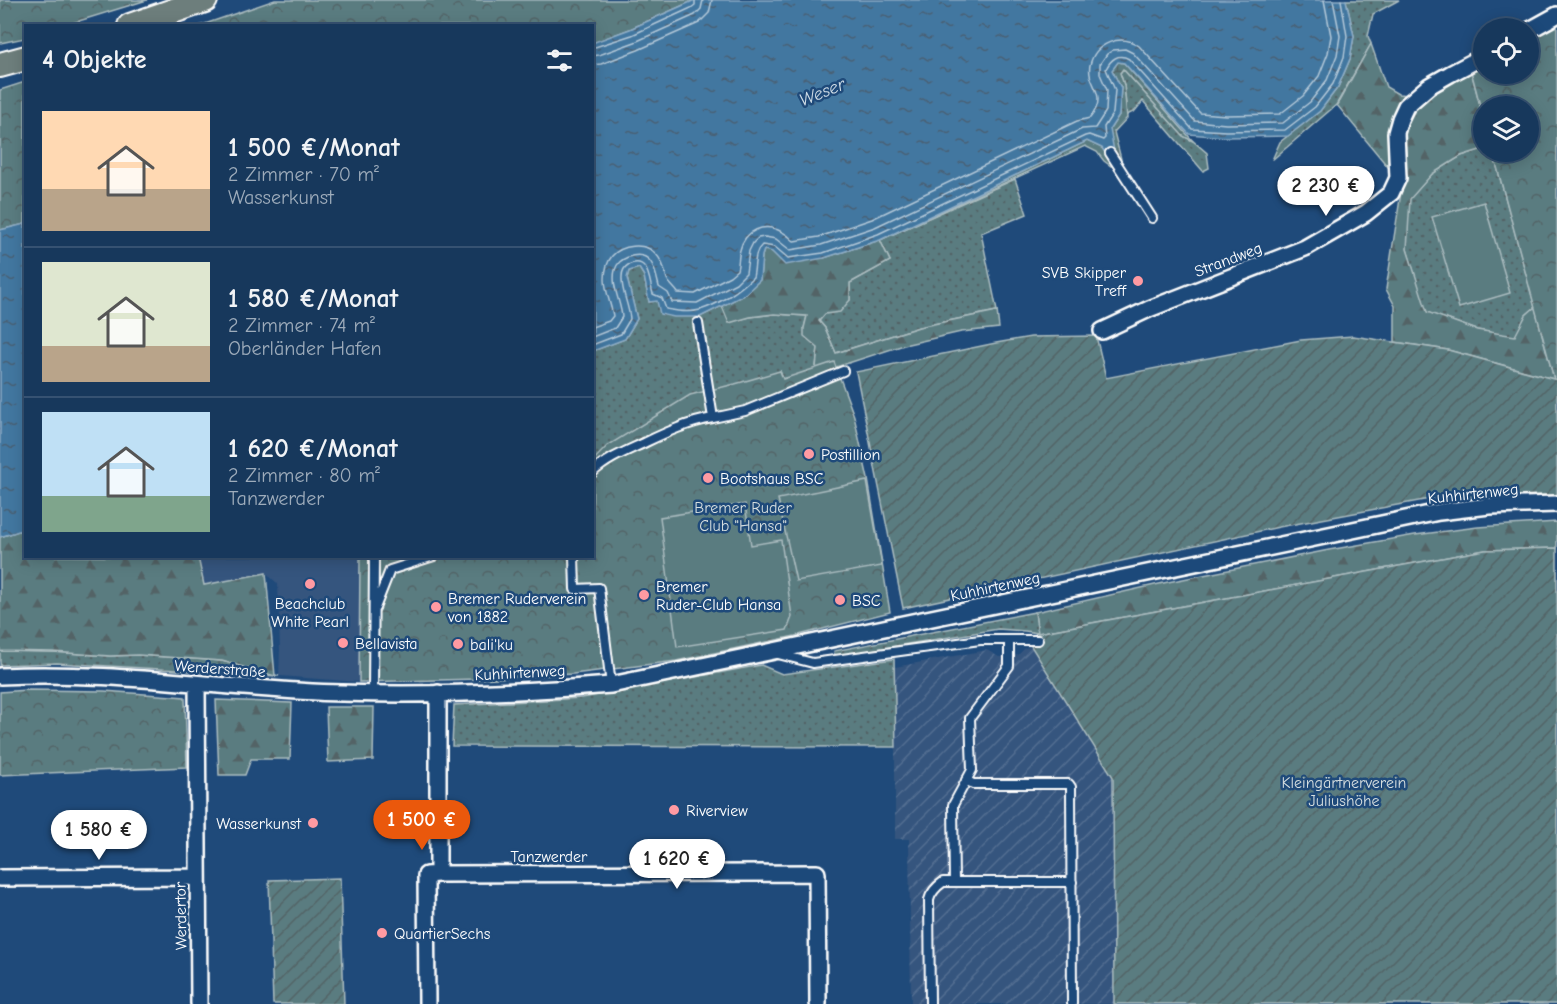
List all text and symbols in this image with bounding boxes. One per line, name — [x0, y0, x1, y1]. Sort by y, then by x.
map controls — [1473, 18, 1539, 162]
button: locate — [1473, 18, 1539, 84]
icon: filters — [543, 44, 576, 77]
text: 4 Objekte — [42, 45, 147, 75]
water label: Weser — [796, 73, 849, 111]
button: layers — [1473, 96, 1539, 162]
text: 1 500 €/Monat — [228, 133, 400, 163]
icon: home — [90, 135, 162, 207]
text: 2 Zimmer · 70 m² — [228, 163, 379, 186]
pin: 2 230 € — [1271, 166, 1381, 217]
text: 2 230 € — [1291, 174, 1361, 197]
text: Wasserkunst — [228, 186, 334, 209]
street label: Strandweg — [1192, 239, 1265, 281]
place label: SVB Skipper Treff — [1042, 264, 1128, 300]
marker: SVB Skipper Treff — [1131, 274, 1145, 288]
text: 1 580 €/Monat — [228, 284, 398, 314]
icon: home — [90, 286, 162, 358]
text: 2 Zimmer · 74 m² — [228, 314, 375, 337]
text: Oberländer Hafen — [228, 337, 382, 360]
text: 1 620 €/Monat — [228, 434, 398, 464]
icon: home — [90, 436, 162, 508]
place label: Postillion — [821, 446, 880, 464]
marker: Postillion — [802, 447, 816, 461]
text: 2 Zimmer · 80 m² — [228, 464, 380, 487]
place label: Bootshaus BSC — [720, 470, 824, 488]
marker: Bootshaus BSC — [701, 471, 715, 485]
street label: Kuhhirtenweg — [1427, 480, 1519, 508]
text: Tanzwerder — [228, 487, 324, 510]
park label: Bremer Ruder Club "Hansa" — [694, 499, 792, 535]
street label: Kuhhirtenweg — [949, 569, 1042, 605]
marker: Beachclub White Pearl — [303, 577, 317, 591]
place label: Bremer Ruder-Club Hansa — [656, 578, 781, 614]
marker: Bremer Ruder-Club Hansa — [637, 588, 651, 602]
place label: Bremer Ruderverein von 1882 — [447, 590, 586, 626]
place label: BSC — [852, 592, 881, 610]
marker: BSC — [833, 593, 847, 607]
place label: Beachclub White Pearl — [271, 595, 349, 631]
marker: Bremer Ruderverein von 1882 — [429, 600, 443, 614]
place label: Bellavista — [355, 635, 418, 653]
marker: Bellavista — [336, 636, 350, 650]
place label: bali'ku — [470, 636, 513, 654]
marker: bali'ku — [451, 637, 465, 651]
street label: Werderstraße — [174, 657, 266, 681]
street label: Kuhhirtenweg — [474, 662, 566, 684]
park label: Kleingärtnerverein Juliushöhe — [1282, 774, 1406, 810]
pin: 1 500 € — [367, 800, 477, 851]
place label: Riverview — [686, 802, 748, 820]
marker: Riverview — [667, 803, 681, 817]
text: 1 500 € — [387, 808, 457, 831]
pin: 1 580 € — [44, 810, 154, 861]
place label: Wasserkunst — [216, 815, 301, 833]
marker: Wasserkunst — [306, 816, 320, 830]
text: 1 580 € — [65, 818, 133, 841]
pin: 1 620 € — [622, 839, 732, 890]
text: 1 620 € — [643, 847, 711, 870]
street label: Tanzwerder — [511, 848, 588, 866]
street label: Werdertor — [171, 881, 191, 950]
place label: QuartierSechs — [394, 925, 491, 943]
marker: QuartierSechs — [375, 926, 389, 940]

